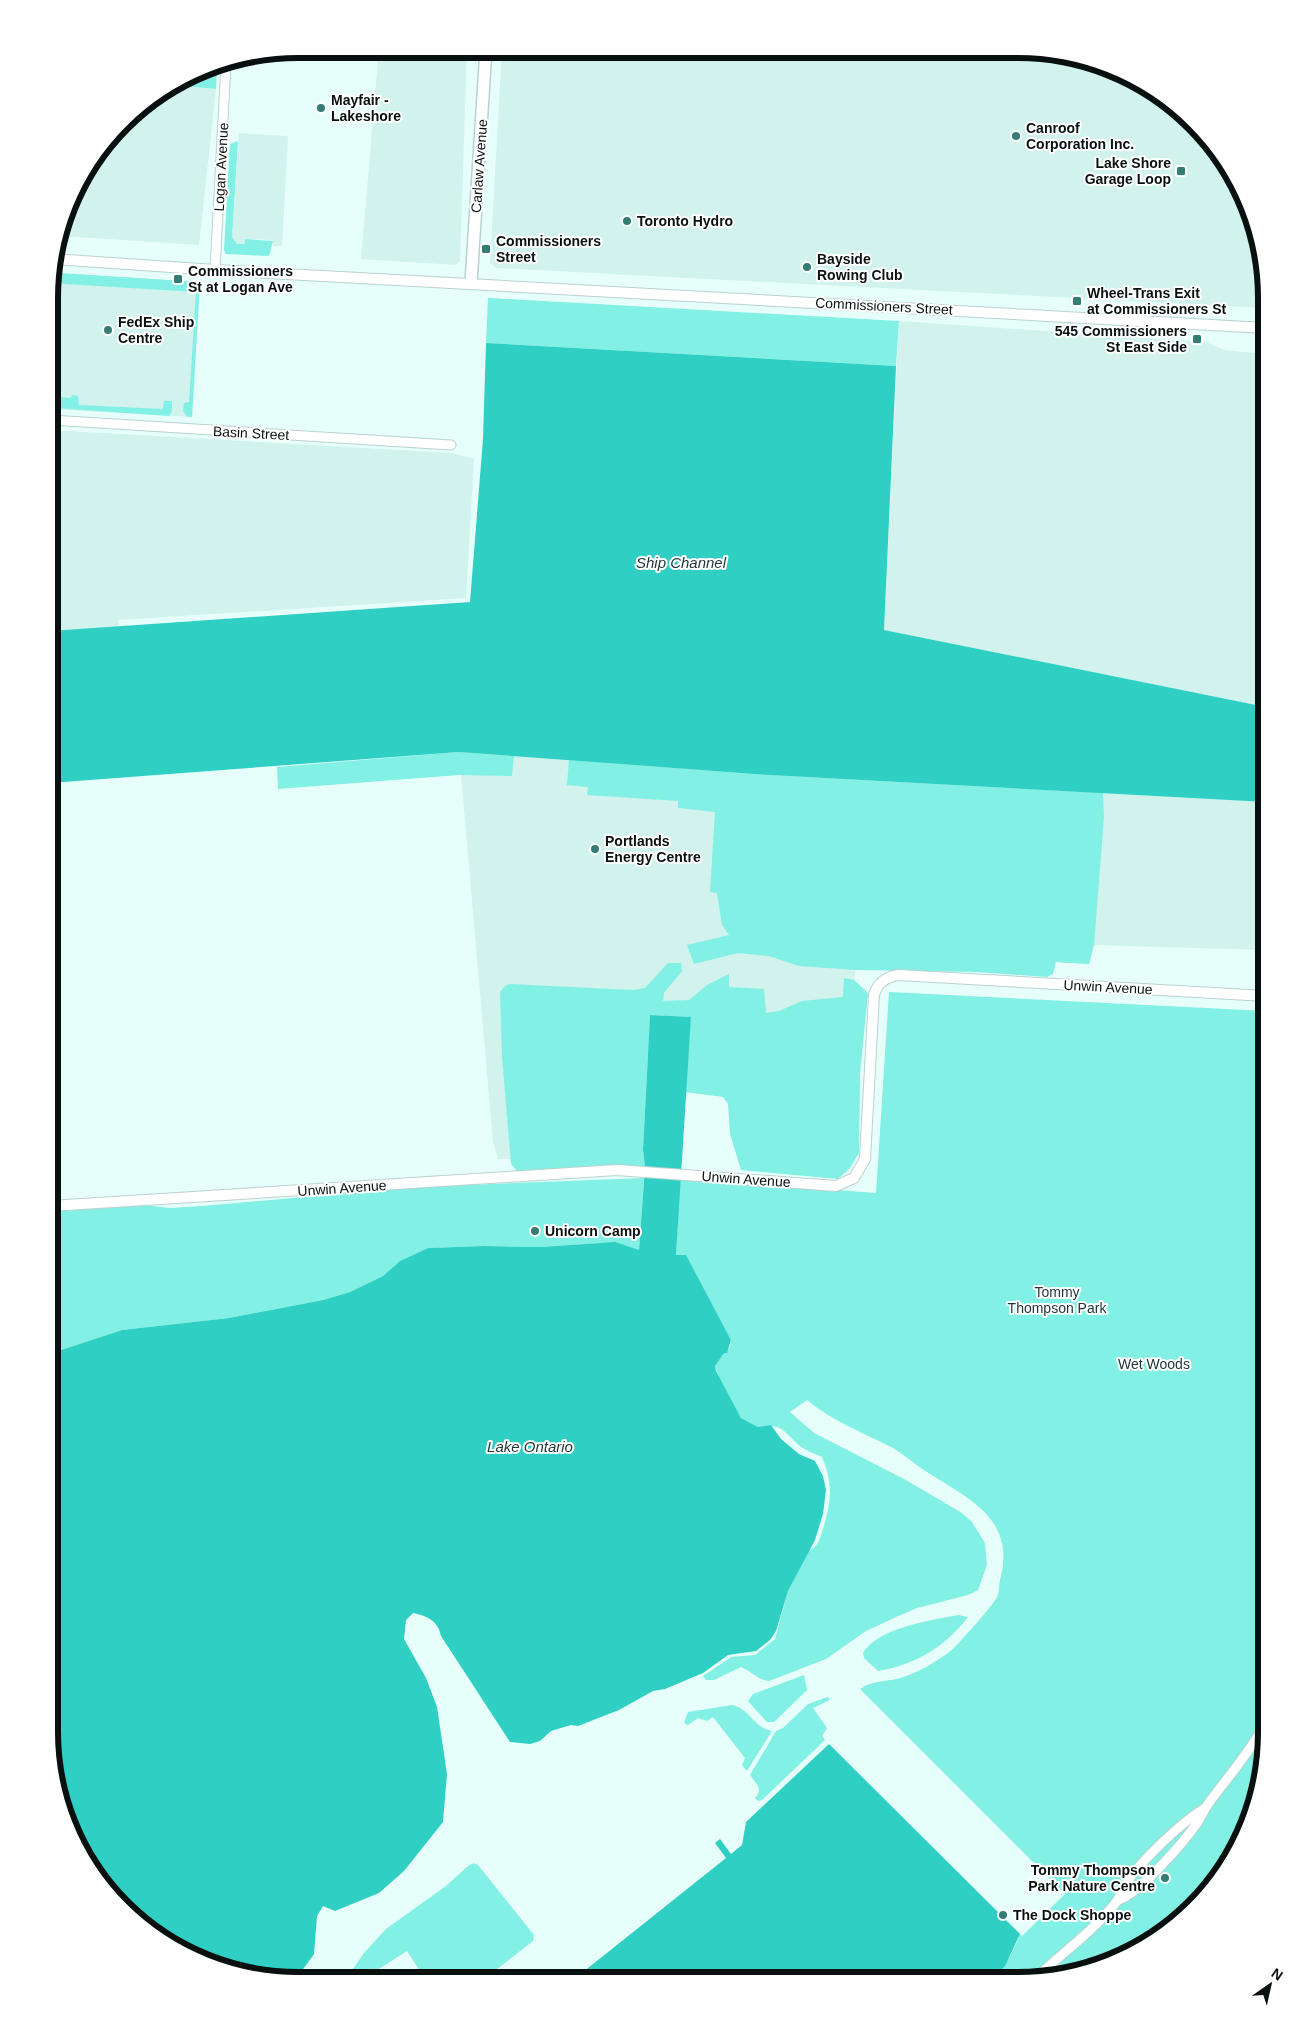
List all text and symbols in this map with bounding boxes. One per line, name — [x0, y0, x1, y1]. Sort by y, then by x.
place label: Mayfair - Lakeshore — [331, 92, 401, 124]
marker: Mayfair - Lakeshore — [315, 102, 327, 114]
street label: Carlaw Avenue — [468, 118, 490, 213]
place label: Canroof Corporation Inc. — [1026, 120, 1134, 152]
street label: Logan Avenue — [211, 122, 231, 212]
marker: Canroof Corporation Inc. — [1010, 130, 1022, 142]
place label: Lake Shore Garage Loop — [1085, 155, 1171, 187]
marker: Lake Shore Garage Loop — [1175, 165, 1187, 177]
place label: Toronto Hydro — [637, 213, 733, 229]
marker: Toronto Hydro — [621, 215, 633, 227]
place label: Commissioners Street — [496, 233, 601, 265]
marker: Commissioners Street — [480, 243, 492, 255]
place label: Bayside Rowing Club — [817, 251, 903, 283]
marker: Bayside Rowing Club — [801, 261, 813, 273]
place label: Commissioners St at Logan Ave — [188, 263, 293, 295]
marker: Commissioners St at Logan Ave — [172, 273, 184, 285]
place label: Wheel-Trans Exit at Commissioners St — [1087, 285, 1227, 317]
street label: Commissioners Street — [815, 294, 953, 318]
marker: Wheel-Trans Exit at Commissioners St — [1071, 295, 1083, 307]
place label: FedEx Ship Centre — [118, 314, 194, 346]
place label: 545 Commissioners St East Side — [1055, 323, 1187, 355]
marker: FedEx Ship Centre — [102, 324, 114, 336]
marker: 545 Commissioners St East Side — [1191, 333, 1203, 345]
street label: Basin Street — [213, 423, 290, 443]
water label: Ship Channel — [636, 554, 727, 571]
place label: Portlands Energy Centre — [605, 833, 701, 865]
marker: Portlands Energy Centre — [589, 843, 601, 855]
street label: Unwin Avenue — [1063, 977, 1153, 997]
street label: Unwin Avenue — [701, 1168, 791, 1190]
street label: Unwin Avenue — [297, 1177, 387, 1199]
place label: Unicorn Camp — [545, 1223, 641, 1239]
marker: Unicorn Camp — [529, 1225, 541, 1237]
park label: Tommy Thompson Park — [1008, 1284, 1107, 1316]
park label: Wet Woods — [1118, 1356, 1190, 1372]
water label: Lake Ontario — [487, 1438, 573, 1455]
place label: Tommy Thompson Park Nature Centre — [1028, 1862, 1155, 1894]
marker: Tommy Thompson Park Nature Centre — [1159, 1872, 1171, 1884]
place label: The Dock Shoppe — [1013, 1907, 1131, 1923]
marker: The Dock Shoppe — [997, 1909, 1009, 1921]
north arrow — [1245, 1960, 1295, 2010]
text: N — [1269, 1965, 1286, 1984]

